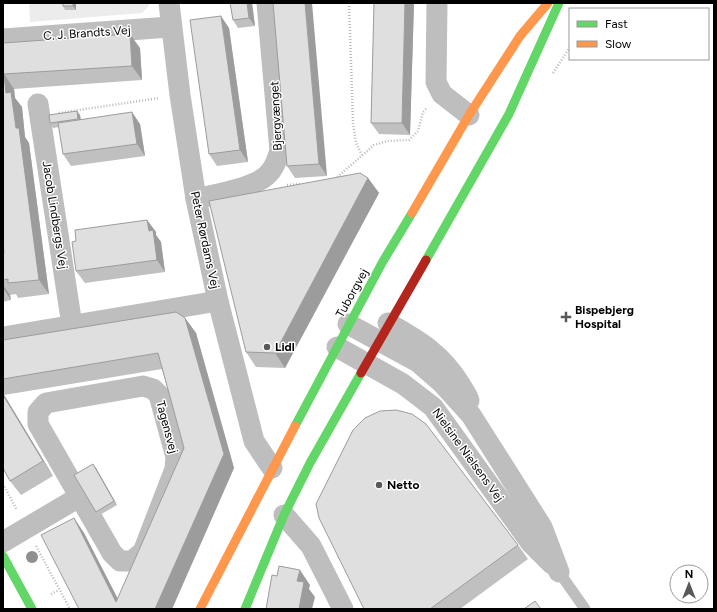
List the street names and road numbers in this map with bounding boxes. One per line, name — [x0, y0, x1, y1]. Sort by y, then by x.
street label: C. J. Brandts Vej — [43, 23, 131, 43]
street label: Bjergvænget — [267, 80, 285, 151]
street label: Jacob Lindbergs Vej — [40, 160, 70, 270]
street label: Peter Rørdams Vej — [188, 190, 222, 290]
street label: Tuborgvej — [333, 266, 371, 320]
street label: Tagensvej — [153, 399, 181, 455]
street label: Nielsine Nielsens Vej — [429, 406, 507, 504]

